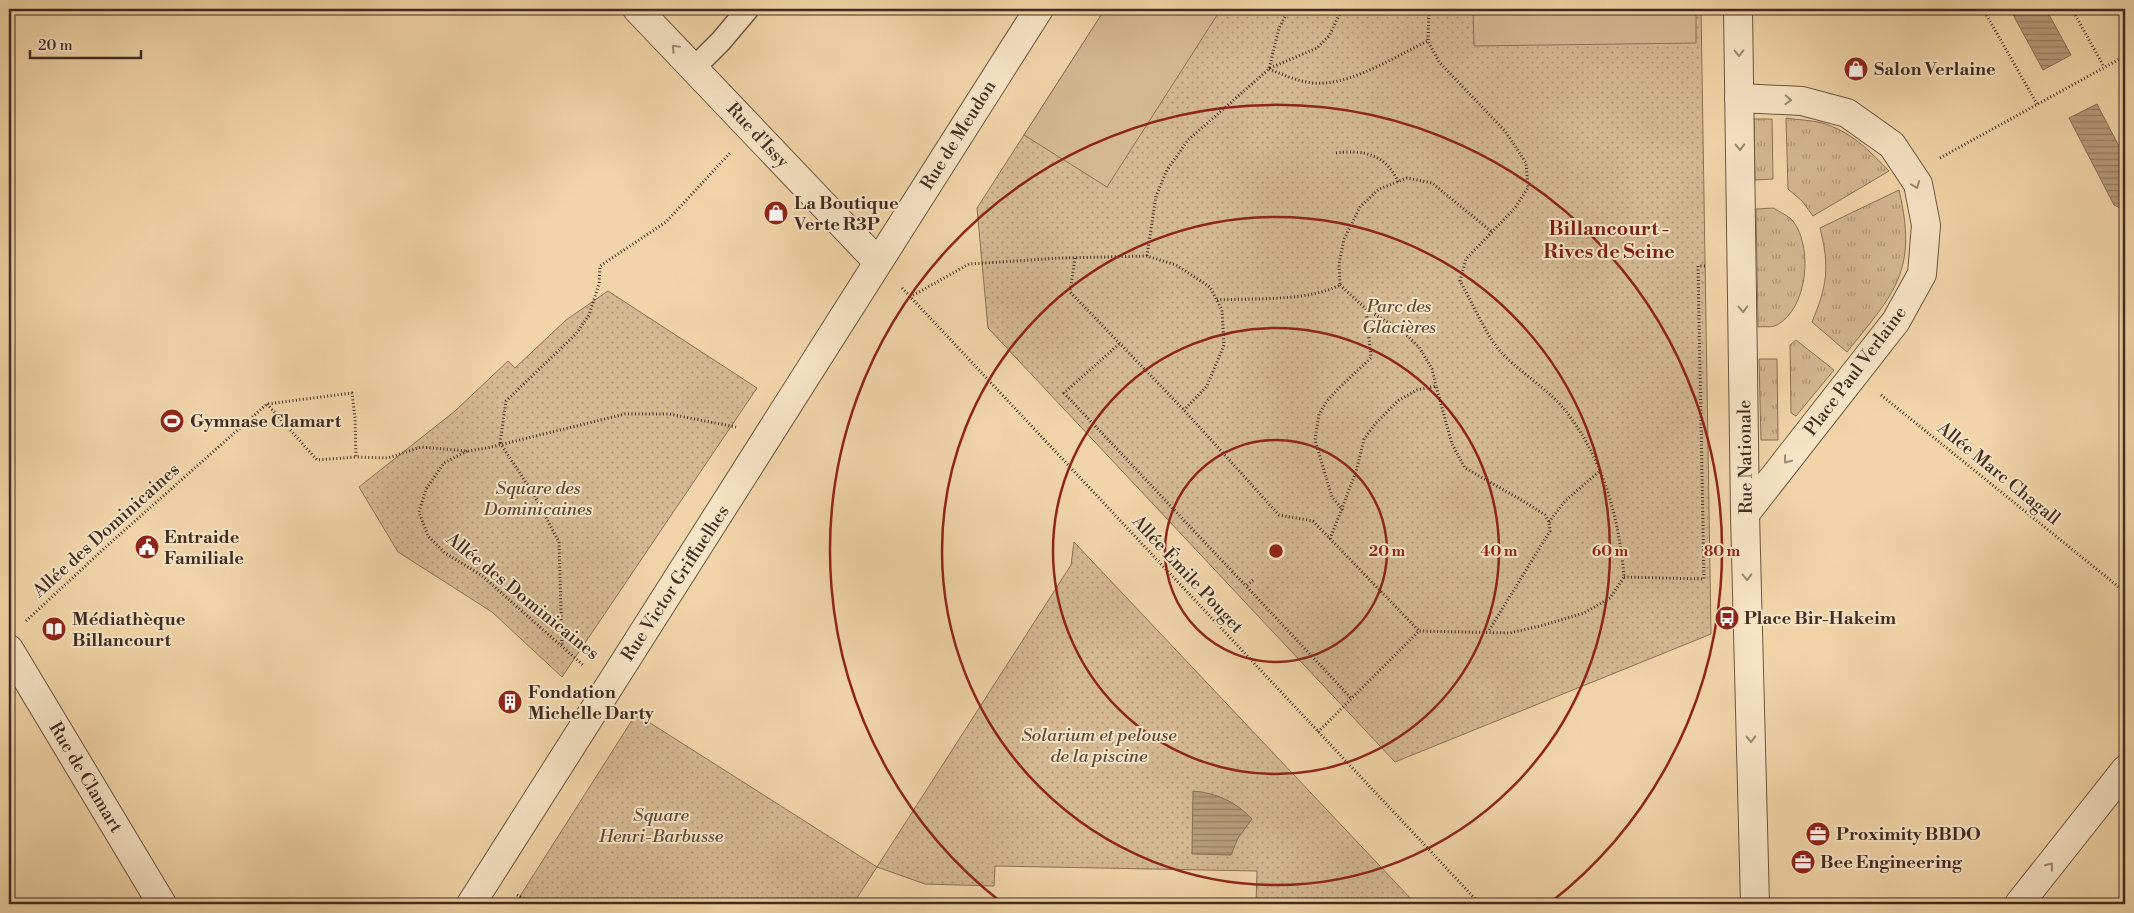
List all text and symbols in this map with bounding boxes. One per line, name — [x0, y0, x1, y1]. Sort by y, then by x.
scale bar — [30, 28, 141, 60]
text: 20 m — [38, 36, 73, 55]
one-way arrow — [672, 45, 681, 54]
one-way arrow — [1734, 50, 1744, 58]
shop icon: Salon Verlaine — [1843, 56, 1869, 82]
place label: Salon Verlaine — [1874, 58, 1996, 81]
street label: Rue de Meudon — [916, 76, 1001, 194]
one-way arrow — [1784, 95, 1792, 106]
street label: Rue d'Issy — [721, 98, 794, 173]
one-way arrow — [1735, 144, 1745, 151]
one-way arrow — [1910, 180, 1920, 189]
place label: La Boutique Verte R3P — [793, 192, 899, 236]
shop icon: La Boutique Verte R3P — [763, 200, 789, 226]
district label: Billancourt - Rives de Seine — [1543, 217, 1675, 265]
park label: Parc des Glacières — [1362, 295, 1436, 339]
street label: Place Paul Verlaine — [1799, 302, 1912, 441]
one-way arrow — [1737, 306, 1748, 314]
street label: Rue Nationale — [1733, 400, 1758, 514]
sports icon: Gymnase Clamart — [159, 408, 185, 434]
place label: Gymnase Clamart — [190, 410, 342, 433]
street label: Allée Marc Chagall — [1932, 416, 2065, 530]
one-way arrow — [1785, 454, 1793, 463]
street label: Allée des Dominicaines — [27, 458, 185, 603]
park label: Square des Dominicaines — [483, 477, 592, 521]
street label: Rue Victor Griffuelhes — [616, 501, 735, 666]
street label: Allée Émile Pouget — [1126, 510, 1249, 639]
place label: Entraide Familiale — [164, 526, 244, 570]
street label: Allée des Dominicaines — [441, 527, 604, 665]
public building icon: Entraide Familiale — [134, 534, 160, 560]
centre of rings — [1267, 542, 1285, 560]
text: 20 m — [1369, 542, 1406, 561]
text: 40 m — [1480, 542, 1518, 561]
text: 60 m — [1592, 542, 1629, 561]
text: 80 m — [1704, 542, 1741, 561]
one-way arrow — [1742, 574, 1752, 581]
bus stop icon: Place Bir-Hakeim — [1714, 605, 1740, 631]
place label: Place Bir-Hakeim — [1744, 607, 1897, 630]
place label: Médiathèque Billancourt — [72, 608, 186, 652]
library icon: Médiathèque Billancourt — [41, 616, 67, 642]
place label: Fondation Michelle Darty — [528, 681, 655, 725]
building icon: Fondation Michelle Darty — [497, 689, 523, 715]
street label: Rue de Clamart — [44, 718, 128, 837]
park label: Solarium et pelouse de la piscine — [1021, 724, 1177, 768]
one-way arrow — [1745, 736, 1756, 744]
park label: Square Henri-Barbusse — [598, 804, 724, 848]
office icon: Proximity BBDO — [1805, 821, 1831, 847]
place label: Proximity BBDO — [1836, 823, 1981, 846]
office icon: Bee Engineering — [1790, 849, 1816, 875]
place label: Bee Engineering — [1820, 851, 1963, 874]
one-way arrow — [2044, 863, 2052, 872]

